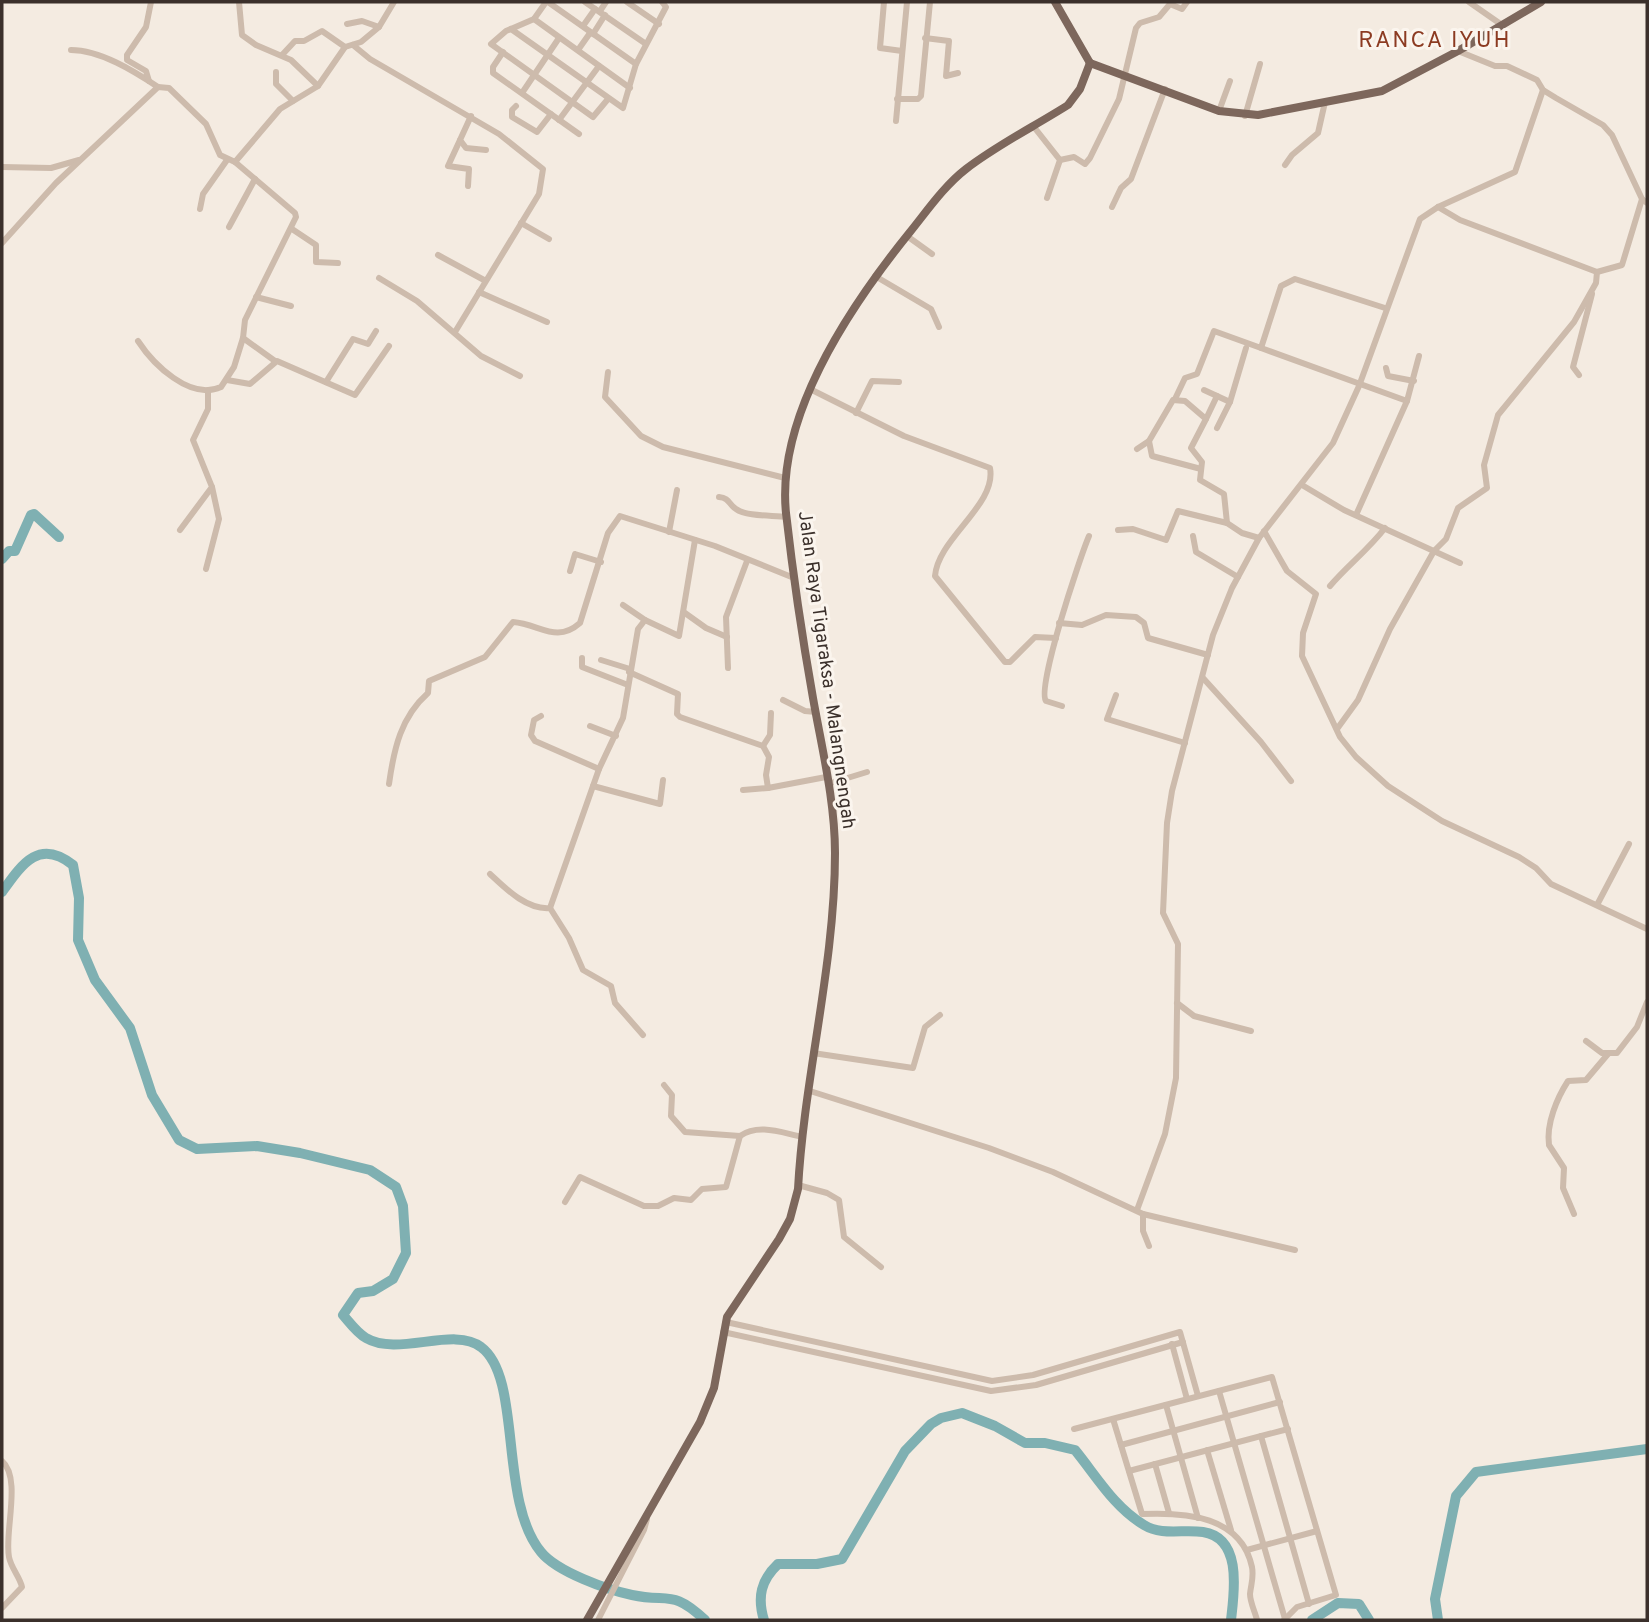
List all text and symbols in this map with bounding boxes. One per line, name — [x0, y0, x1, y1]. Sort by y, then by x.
district label: RANCA IYUH — [1358, 27, 1512, 56]
street label: Jalan Raya Tigaraksa - Malangnengah — [792, 509, 860, 831]

